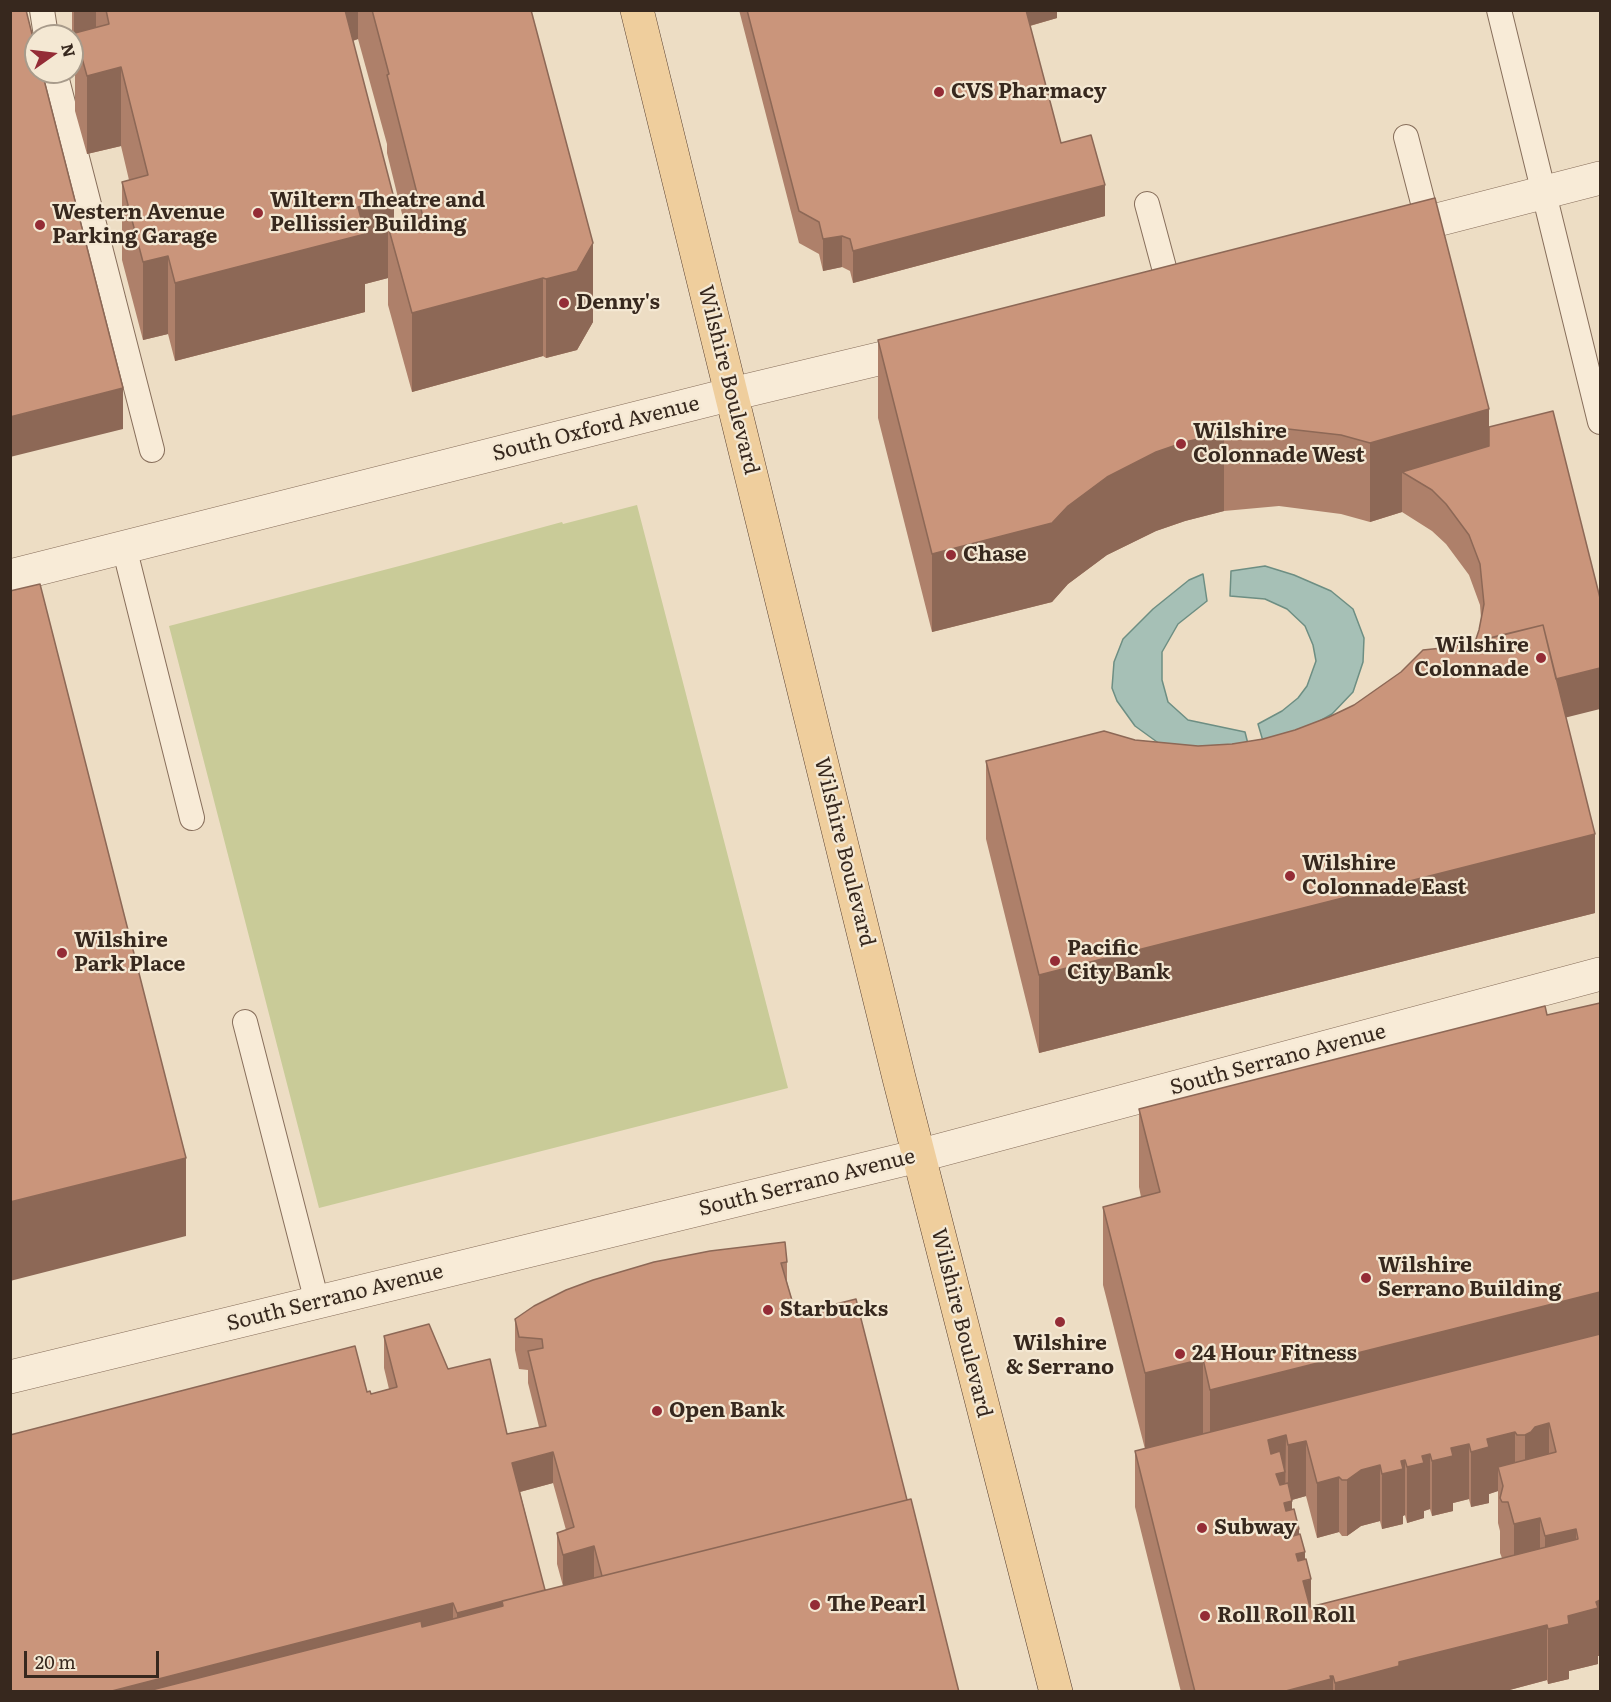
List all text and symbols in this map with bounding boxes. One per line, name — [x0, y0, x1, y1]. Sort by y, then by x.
north arrow — [24, 24, 84, 84]
text: N — [56, 41, 83, 60]
place label: CVS Pharmacy — [951, 79, 1107, 105]
marker: CVS Pharmacy — [932, 85, 946, 99]
place label: Wiltern Theatre and Pellissier Building — [270, 188, 485, 238]
place label: Western Avenue Parking Garage — [52, 200, 225, 250]
marker: Wiltern Theatre and Pellissier Building — [251, 206, 265, 220]
marker: Western Avenue Parking Garage — [33, 218, 47, 232]
street label: Wilshire Boulevard — [692, 283, 764, 477]
place label: Denny's — [576, 290, 660, 316]
marker: Denny's — [557, 296, 571, 310]
street label: South Oxford Avenue — [490, 391, 702, 467]
place label: Wilshire Colonnade West — [1193, 419, 1365, 469]
marker: Wilshire Colonnade West — [1174, 437, 1188, 451]
place label: Chase — [963, 542, 1027, 568]
marker: Chase — [944, 548, 958, 562]
place label: Wilshire Colonnade — [1414, 633, 1529, 683]
marker: Wilshire Colonnade — [1534, 651, 1548, 665]
street label: Wilshire Boulevard — [808, 755, 880, 949]
place label: Wilshire Colonnade East — [1302, 851, 1466, 901]
marker: Wilshire Colonnade East — [1283, 869, 1297, 883]
place label: Wilshire Park Place — [74, 928, 185, 978]
place label: Pacific City Bank — [1067, 936, 1170, 986]
marker: Wilshire Park Place — [55, 946, 69, 960]
marker: Pacific City Bank — [1048, 954, 1062, 968]
street label: South Serrano Avenue — [1167, 1019, 1389, 1101]
street label: South Serrano Avenue — [696, 1144, 918, 1222]
street label: Wilshire Boulevard — [925, 1226, 997, 1420]
place label: Wilshire Serrano Building — [1378, 1253, 1561, 1303]
street label: South Serrano Avenue — [224, 1259, 446, 1337]
marker: Wilshire Serrano Building — [1359, 1271, 1373, 1285]
place label: Starbucks — [780, 1297, 888, 1323]
marker: Starbucks — [761, 1303, 775, 1317]
marker: Wilshire & Serrano — [1053, 1315, 1067, 1329]
place label: Wilshire & Serrano — [1006, 1331, 1114, 1381]
place label: 24 Hour Fitness — [1192, 1341, 1357, 1367]
marker: 24 Hour Fitness — [1173, 1347, 1187, 1361]
place label: Open Bank — [669, 1398, 785, 1424]
marker: Open Bank — [650, 1404, 664, 1418]
place label: Subway — [1214, 1515, 1297, 1541]
marker: Subway — [1195, 1521, 1209, 1535]
place label: The Pearl — [827, 1592, 926, 1618]
marker: The Pearl — [808, 1598, 822, 1612]
place label: Roll Roll Roll — [1217, 1603, 1356, 1629]
marker: Roll Roll Roll — [1198, 1609, 1212, 1623]
scale bar — [27, 1639, 162, 1677]
text: 20 m — [35, 1648, 76, 1675]

